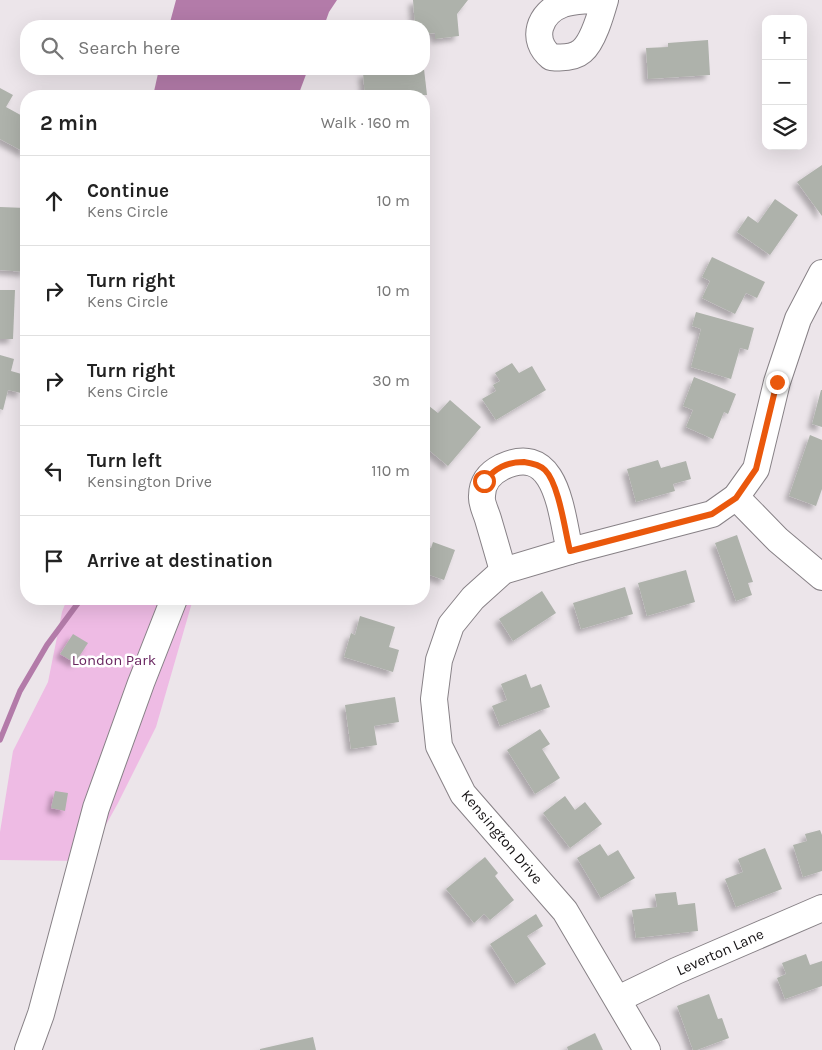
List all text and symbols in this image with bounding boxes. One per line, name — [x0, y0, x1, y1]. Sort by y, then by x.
map controls — [762, 15, 807, 150]
button: + — [762, 15, 807, 60]
search box — [20, 20, 430, 75]
icon: search — [38, 34, 66, 62]
text: Search here — [78, 37, 180, 59]
button: − — [762, 60, 807, 105]
button: layers — [762, 105, 807, 150]
text: 2 min — [40, 111, 98, 135]
text: Walk · 160 m — [321, 113, 410, 132]
text: Continue — [87, 180, 169, 202]
icon: ahead — [40, 187, 68, 215]
text: 10 m — [376, 191, 410, 210]
text: Kens Circle — [87, 202, 168, 221]
text: Turn right — [87, 270, 176, 292]
icon: right — [40, 277, 68, 305]
text: 10 m — [376, 281, 410, 300]
text: Kens Circle — [87, 292, 168, 311]
text: Turn right — [87, 360, 176, 382]
icon: right — [40, 367, 68, 395]
text: 30 m — [372, 371, 410, 390]
route end — [766, 371, 789, 394]
text: Kens Circle — [87, 382, 168, 401]
text: Turn left — [87, 450, 162, 472]
icon: left — [40, 457, 68, 485]
text: 110 m — [371, 461, 410, 480]
route start — [473, 470, 496, 493]
text: Kensington Drive — [87, 472, 212, 491]
icon: arrive — [40, 547, 68, 575]
text: Arrive at destination — [87, 550, 273, 572]
park label: London Park — [72, 651, 156, 669]
street label: Kensington Drive — [457, 786, 547, 888]
street label: Leverton Lane — [673, 925, 767, 979]

